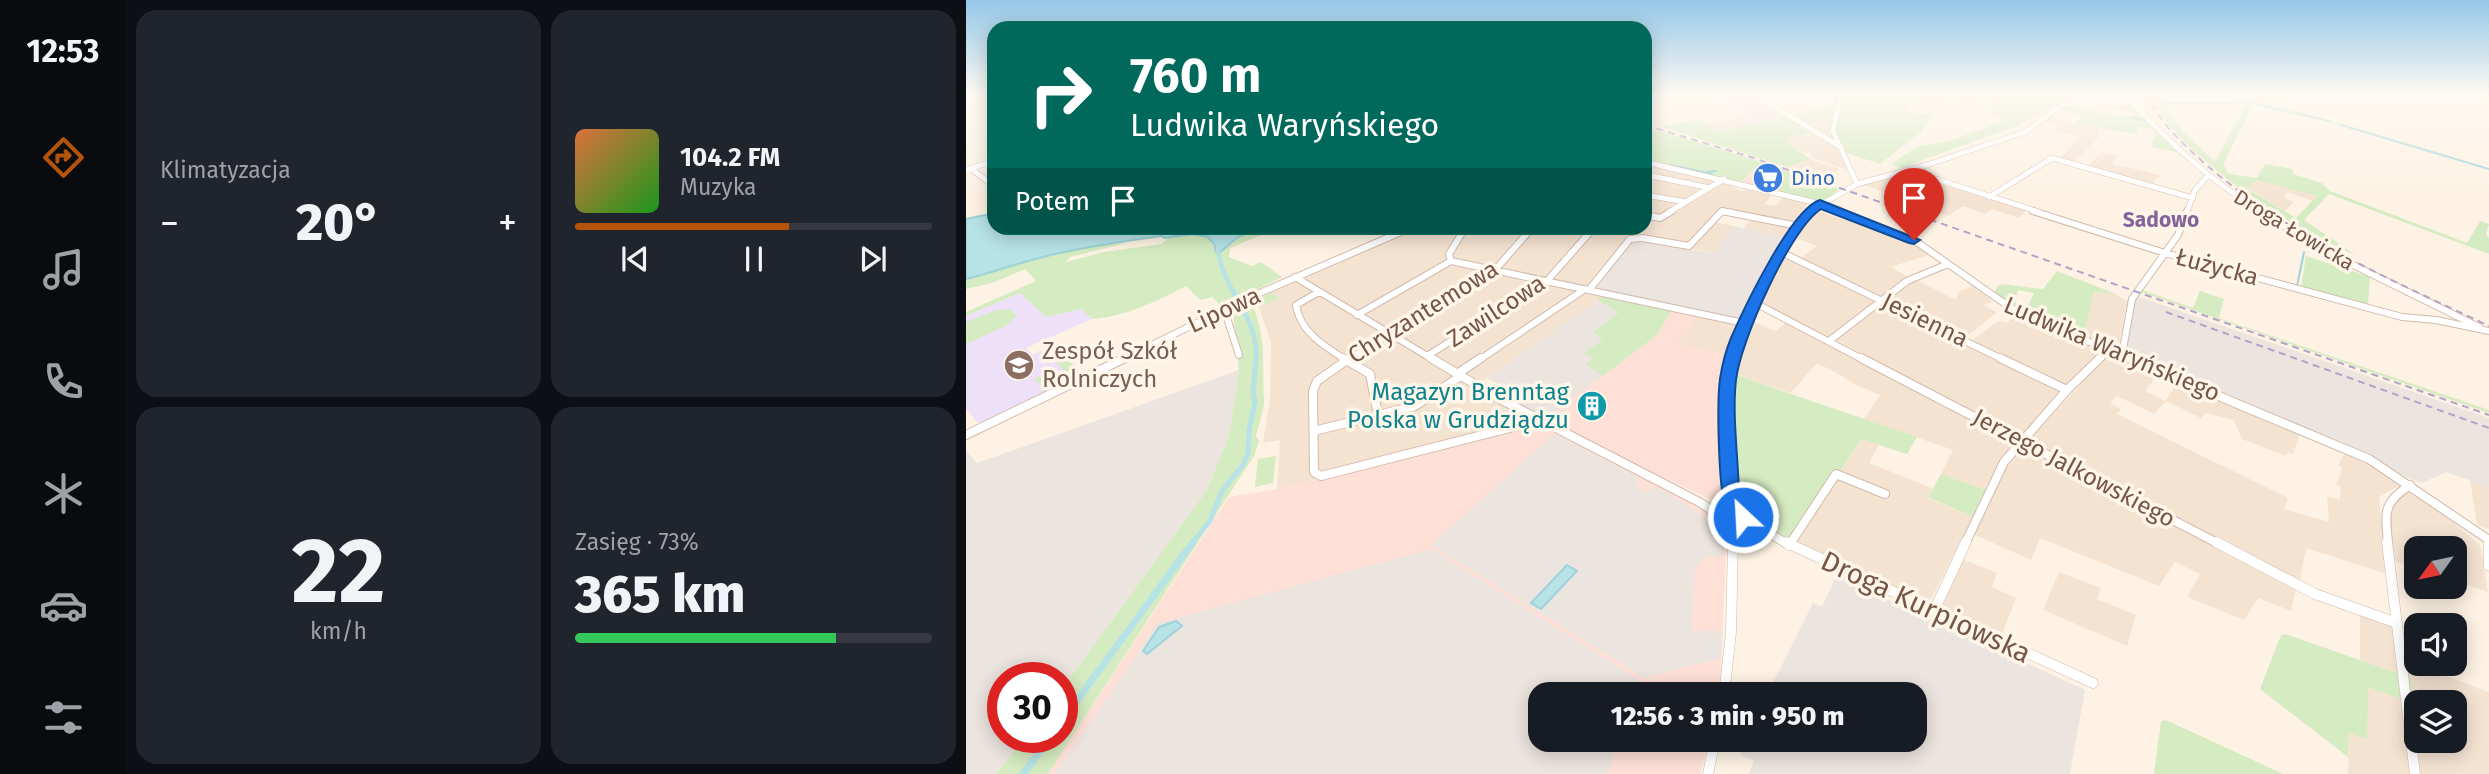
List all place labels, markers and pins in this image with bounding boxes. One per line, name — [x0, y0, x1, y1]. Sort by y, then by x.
supermarket icon: Dino — [1751, 161, 1785, 195]
place label: Dino — [1791, 165, 1835, 191]
pin — [1884, 168, 1944, 240]
place label: Zespół Szkół Rolniczych — [1042, 337, 1178, 393]
school or university icon: Zespół Szkół Rolniczych — [1002, 348, 1036, 382]
place label: Magazyn Brenntag Polska w Grudziądzu — [1347, 378, 1570, 434]
building icon: Magazyn Brenntag Polska w Grudziądzu — [1575, 389, 1609, 423]

